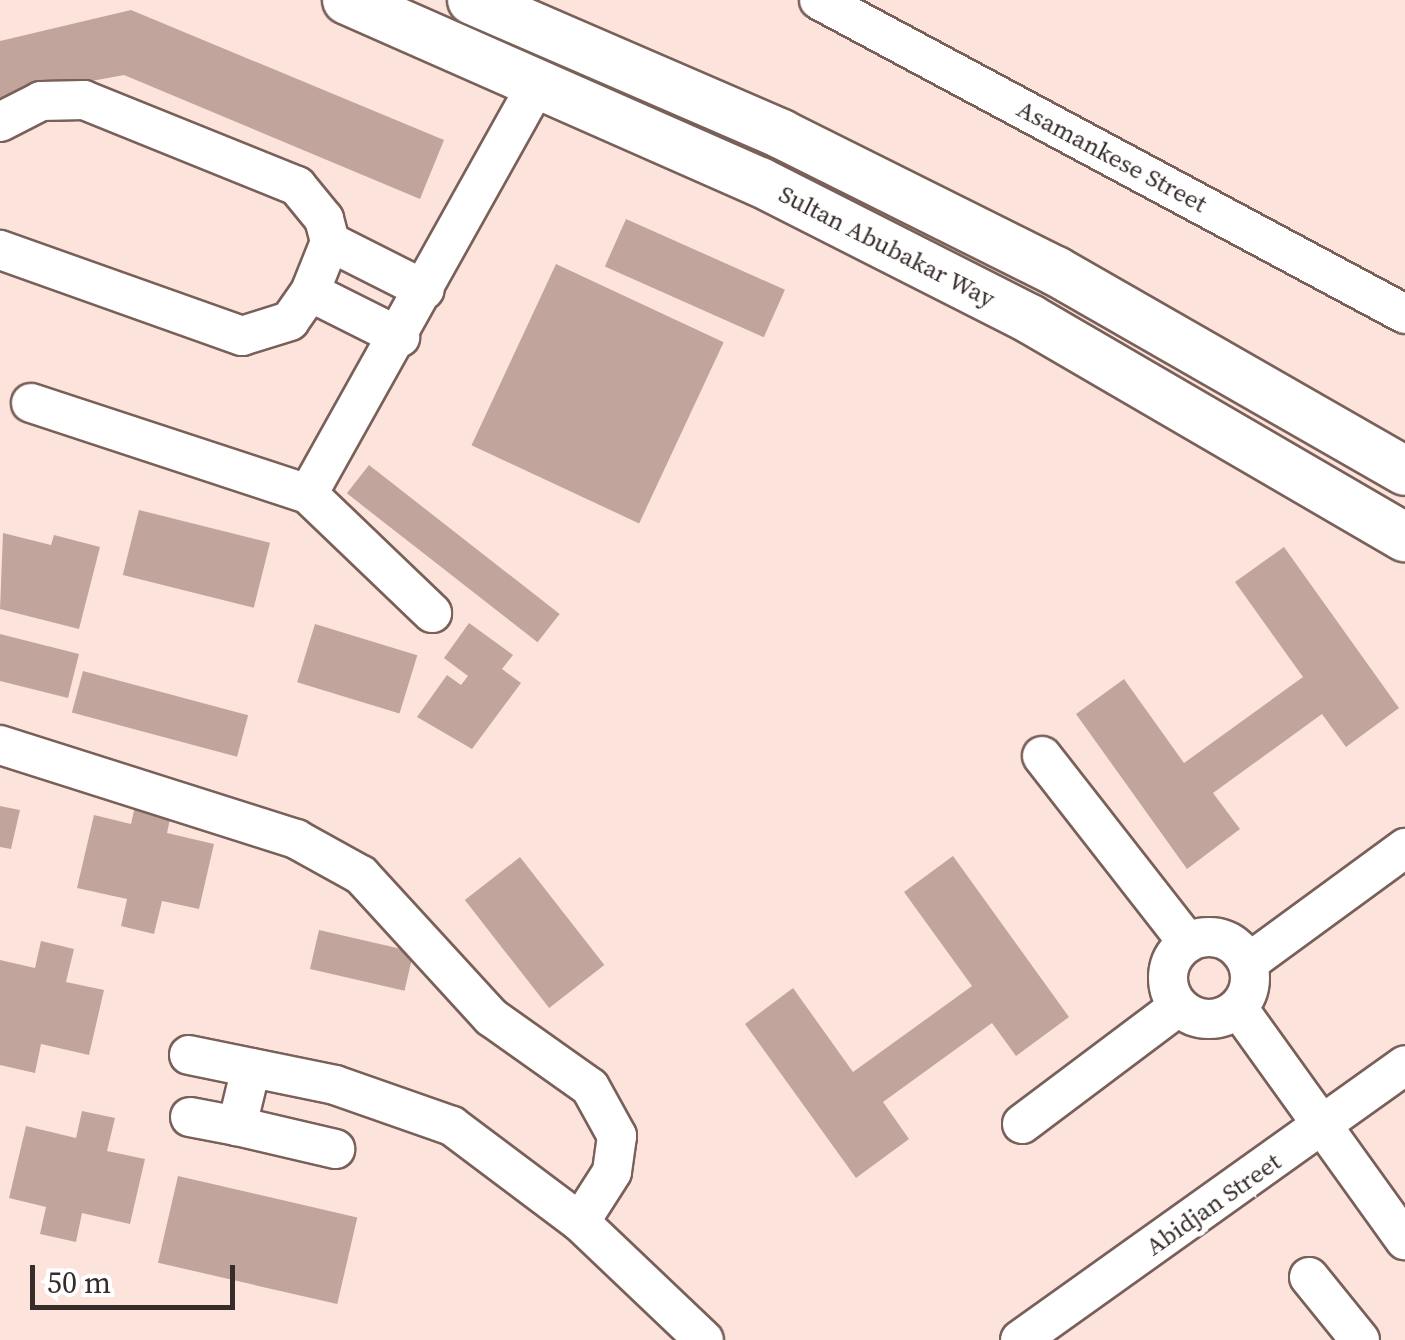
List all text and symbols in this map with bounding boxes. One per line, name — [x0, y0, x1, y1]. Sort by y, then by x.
street label: Asamankese Street — [1012, 93, 1212, 219]
street label: Sultan Abubakar Way — [774, 178, 1000, 314]
street label: Abidjan Street — [1140, 1146, 1286, 1262]
scale bar — [35, 1245, 240, 1307]
text: 50 m — [47, 1262, 111, 1303]

